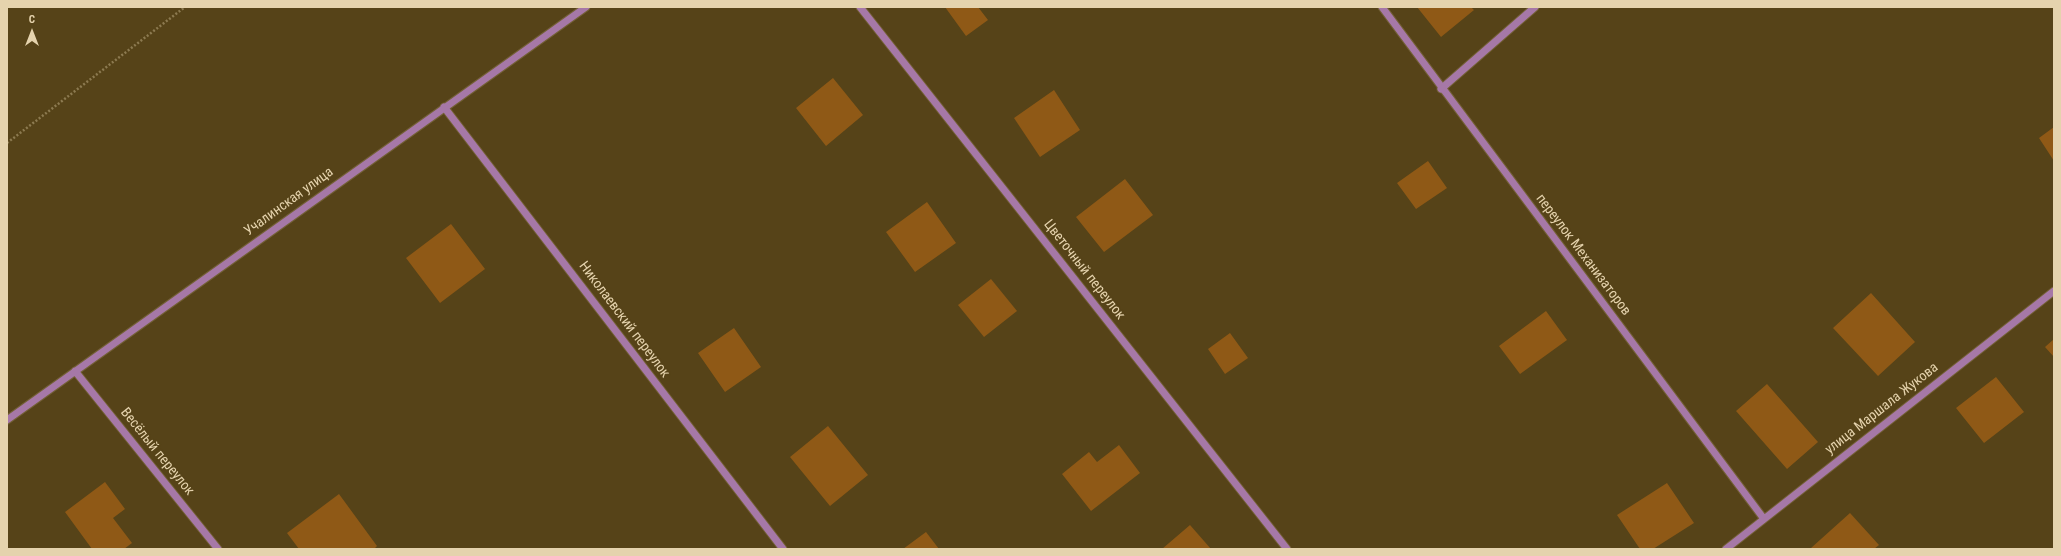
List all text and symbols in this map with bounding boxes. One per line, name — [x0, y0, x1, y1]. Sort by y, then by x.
north arrow — [12, 12, 52, 52]
text: С — [29, 13, 35, 26]
street label: Учалинская улица — [241, 164, 337, 240]
street label: переулок Механизаторов — [1532, 191, 1634, 319]
street label: Цветочный переулок — [1040, 217, 1128, 323]
street label: Николаевский переулок — [575, 259, 673, 381]
street label: улица Маршала Жукова — [1822, 360, 1942, 458]
street label: Весёлый переулок — [117, 405, 197, 499]

